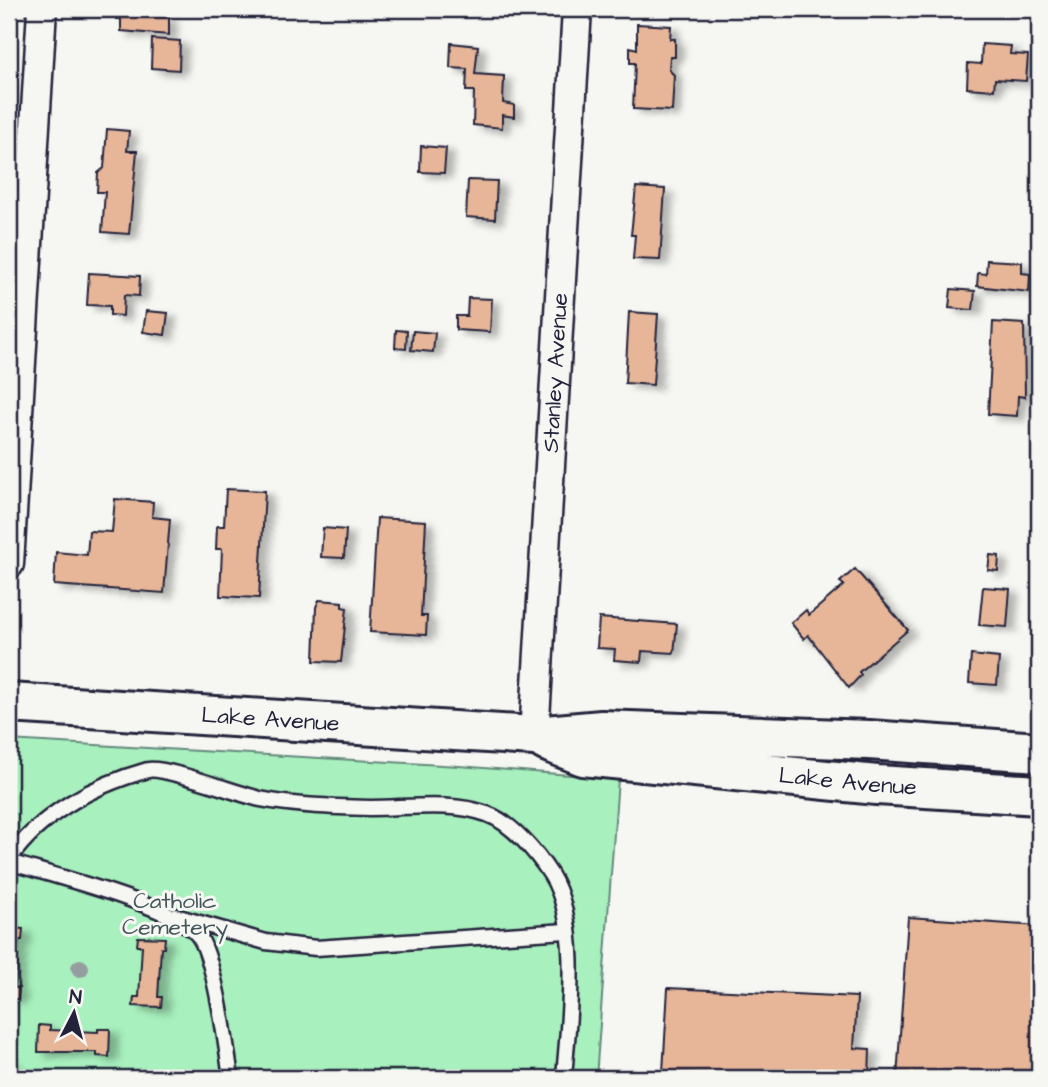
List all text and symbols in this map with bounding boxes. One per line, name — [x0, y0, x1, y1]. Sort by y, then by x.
street label: Stanley Avenue — [535, 292, 576, 453]
street label: Lake Avenue — [201, 699, 340, 740]
street label: Lake Avenue — [777, 759, 918, 803]
park label: Catholic Cemetery — [122, 885, 228, 944]
north arrow — [38, 978, 108, 1048]
text: N — [68, 984, 83, 1012]

